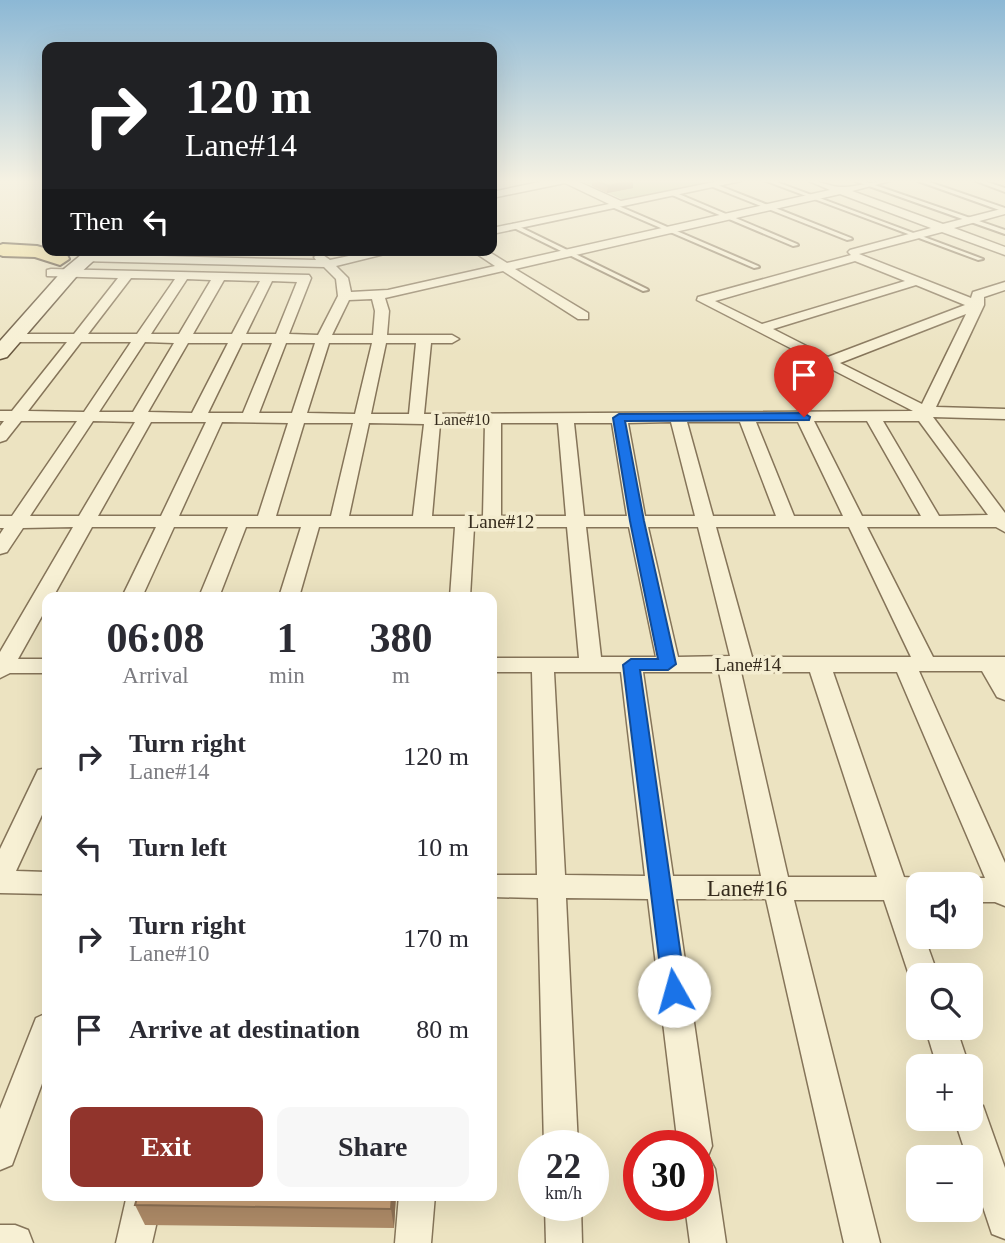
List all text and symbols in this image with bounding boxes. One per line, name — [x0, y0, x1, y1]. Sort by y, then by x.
text: 120 m — [185, 69, 312, 124]
icon: right — [70, 70, 161, 161]
text: Lane#14 — [185, 127, 297, 163]
icon: left — [137, 203, 175, 241]
text: Then — [70, 207, 123, 236]
pin — [774, 345, 834, 417]
icon: arrive — [785, 356, 823, 394]
street label: Lane#10 — [434, 411, 490, 428]
street label: Lane#12 — [468, 511, 534, 532]
text: 06:08 — [107, 615, 205, 661]
text: 1 — [276, 615, 297, 661]
text: 380 — [369, 615, 432, 661]
street label: Lane#14 — [715, 654, 782, 675]
text: Arrival — [122, 663, 189, 688]
text: min — [269, 663, 305, 688]
text: m — [392, 663, 410, 688]
text: Turn right — [129, 729, 246, 758]
icon: right — [70, 738, 108, 776]
text: 120 m — [403, 742, 469, 771]
text: Lane#14 — [129, 759, 209, 784]
icon: left — [70, 829, 108, 867]
text: Turn left — [129, 833, 227, 862]
text: 10 m — [416, 833, 469, 862]
map controls — [906, 872, 983, 1222]
button: sound — [906, 872, 983, 949]
street label: Lane#16 — [707, 876, 787, 901]
text: Turn right — [129, 911, 246, 940]
icon: right — [70, 920, 108, 958]
text: 170 m — [403, 924, 469, 953]
text: Lane#10 — [129, 941, 209, 966]
position arrow — [637, 954, 711, 1028]
button: search — [906, 963, 983, 1040]
icon: arrive — [70, 1011, 108, 1049]
text: Arrive at destination — [129, 1015, 360, 1044]
text: 80 m — [416, 1015, 469, 1044]
button: + — [906, 1054, 983, 1131]
button: Exit — [70, 1107, 263, 1187]
button: Share — [277, 1107, 469, 1187]
speed limit sign: 30 — [623, 1130, 714, 1221]
button: − — [906, 1145, 983, 1222]
text: 22 — [546, 1147, 581, 1186]
text: km/h — [545, 1183, 582, 1203]

